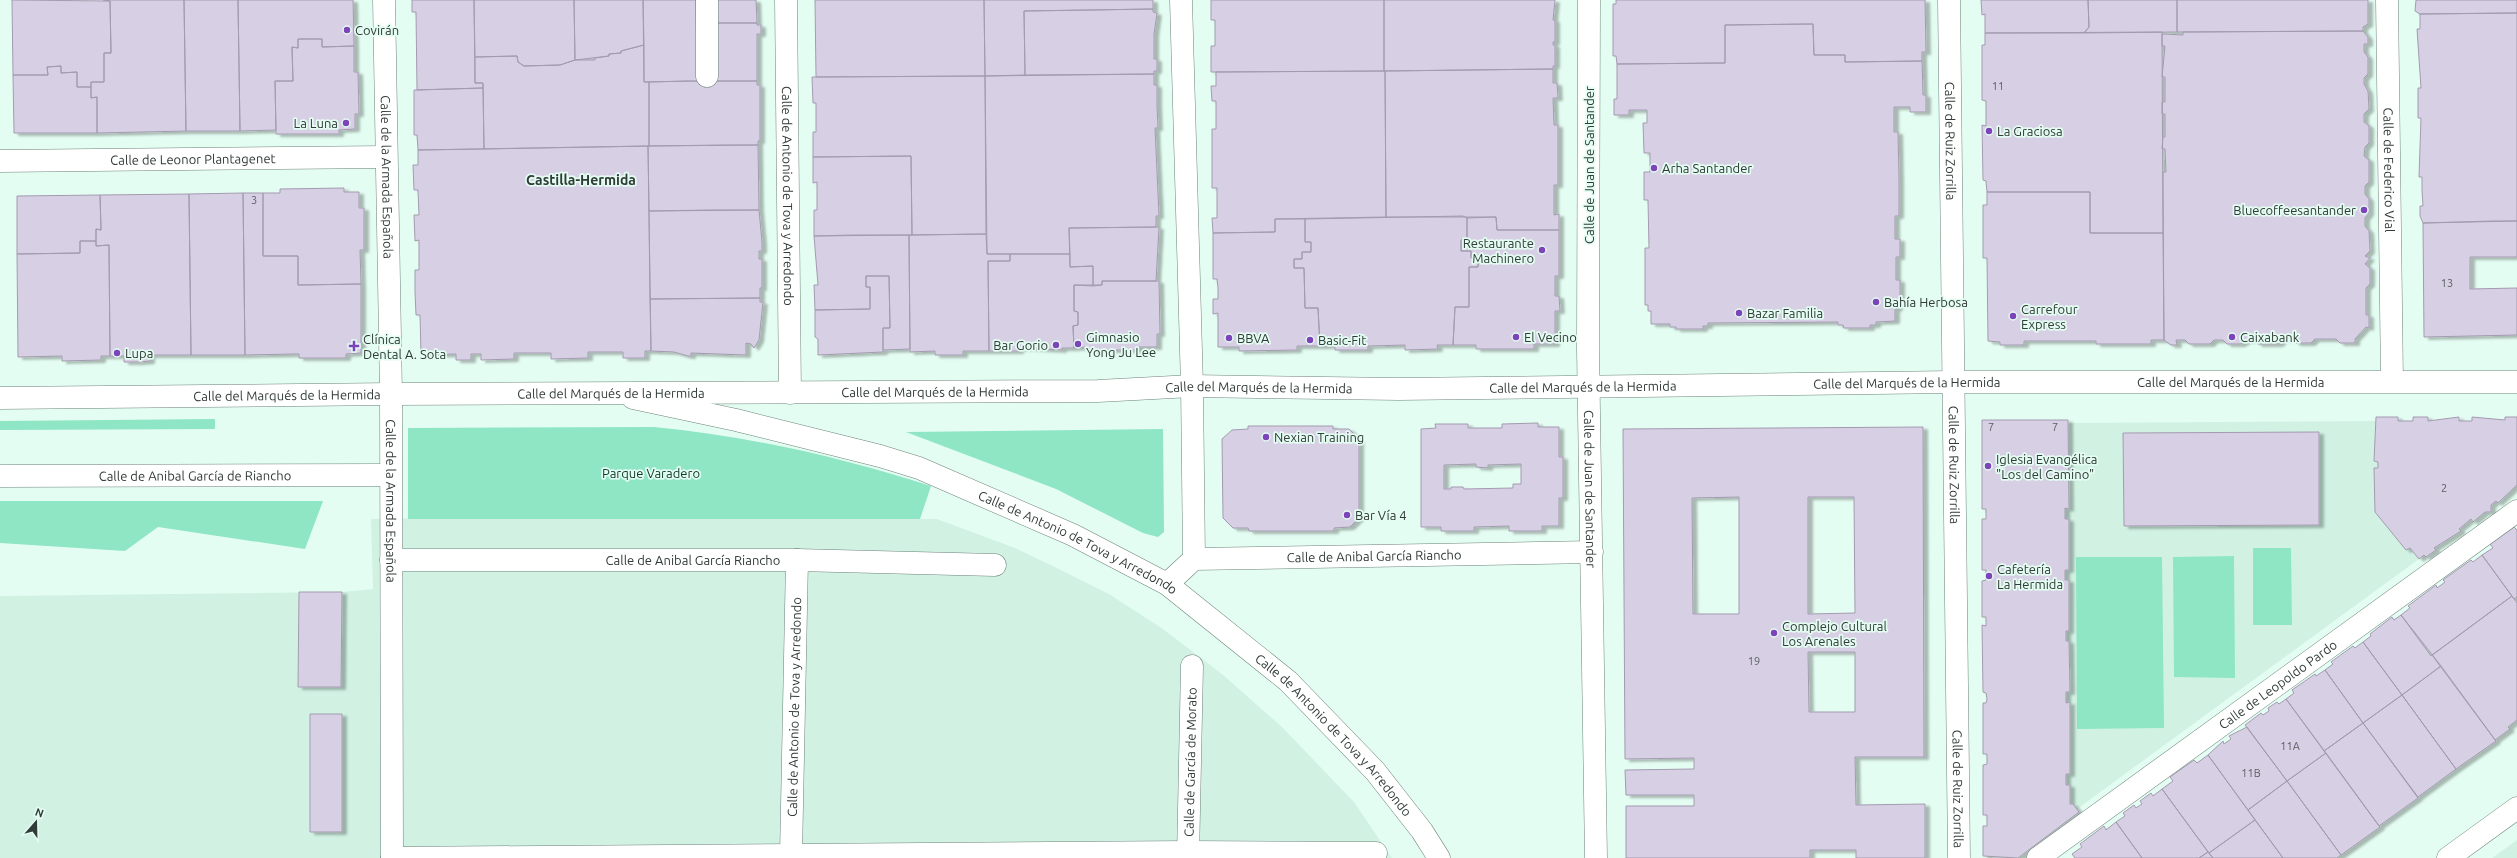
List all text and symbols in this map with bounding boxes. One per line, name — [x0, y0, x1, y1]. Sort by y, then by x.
place label: Covirán — [355, 23, 399, 37]
marker: Covirán — [342, 25, 352, 35]
house number: 11 — [1992, 80, 2004, 92]
street label: Calle de Ruiz Zorrilla — [1943, 82, 1958, 200]
street label: Calle de Antonio de Tova y Arredondo — [780, 86, 796, 306]
street label: Calle de Juan de Santander — [1582, 86, 1596, 244]
street label: Calle de la Armada Española — [379, 95, 396, 259]
street label: Calle de Federico Vial — [2381, 107, 2397, 233]
place label: La Luna — [294, 116, 338, 130]
marker: La Luna — [341, 118, 351, 128]
place label: La Graciosa — [1997, 124, 2063, 138]
marker: La Graciosa — [1984, 126, 1994, 136]
street label: Calle de Leonor Plantagenet — [110, 151, 276, 167]
place label: Arha Santander — [1662, 161, 1752, 175]
marker: Arha Santander — [1649, 163, 1659, 173]
district label: Castilla-Hermida — [526, 172, 636, 188]
house number: 3 — [251, 194, 257, 206]
place label: Bluecoffeesantander — [2233, 203, 2356, 217]
marker: Bluecoffeesantander — [2359, 205, 2369, 215]
place label: Restaurante Machinero — [1463, 236, 1534, 265]
marker: Restaurante Machinero — [1537, 245, 1547, 255]
house number: 13 — [2441, 277, 2453, 289]
place label: Bahía Herbosa — [1884, 295, 1968, 309]
marker: Bahía Herbosa — [1871, 297, 1881, 307]
place label: Carrefour Express — [2021, 302, 2078, 331]
place label: Bazar Familia — [1747, 306, 1823, 320]
marker: Bazar Familia — [1734, 308, 1744, 318]
marker: Carrefour Express — [2008, 311, 2018, 321]
place label: Gimnasio Yong Ju Lee — [1086, 330, 1156, 359]
place label: El Vecino — [1524, 330, 1577, 344]
place label: Caixabank — [2240, 330, 2300, 344]
place label: BBVA — [1237, 331, 1270, 345]
place label: Clínica Dental A. Sota — [363, 332, 446, 361]
marker: El Vecino — [1511, 332, 1521, 342]
marker: Caixabank — [2227, 332, 2237, 342]
marker: BBVA — [1224, 333, 1234, 343]
place label: Basic-Fit — [1318, 333, 1366, 347]
marker: Basic-Fit — [1305, 335, 1315, 345]
place label: Bar Gorio — [993, 338, 1048, 352]
marker: Gimnasio Yong Ju Lee — [1073, 339, 1083, 349]
marker: Clínica Dental A. Sota — [348, 340, 360, 352]
marker: Bar Gorio — [1051, 340, 1061, 350]
place label: Lupa — [125, 346, 153, 360]
marker: Lupa — [112, 348, 122, 358]
street label: Calle del Marqués de la Hermida — [1813, 375, 2000, 391]
street label: Calle del Marqués de la Hermida — [2137, 375, 2324, 389]
street label: Calle del Marqués de la Hermida — [1489, 378, 1677, 395]
street label: Calle del Marqués de la Hermida — [1165, 379, 1353, 395]
street label: Calle del Marqués de la Hermida — [841, 384, 1029, 399]
street label: Calle del Marqués de la Hermida — [517, 386, 705, 400]
street label: Calle del Marqués de la Hermida — [193, 387, 381, 403]
street label: Calle de Ruiz Zorrilla — [1947, 406, 1962, 524]
street label: Calle de Juan de Santander — [1582, 410, 1598, 568]
street label: Calle de la Armada Española — [384, 419, 398, 583]
house number: 7 — [1988, 421, 1994, 433]
house number: 7 — [2052, 421, 2058, 433]
place label: Nexian Training — [1274, 430, 1364, 444]
marker: Nexian Training — [1261, 432, 1271, 442]
place label: Iglesia Evangélica "Los del Camino" — [1996, 452, 2097, 481]
marker: Iglesia Evangélica "Los del Camino" — [1983, 461, 1993, 471]
park label: Parque Varadero — [602, 466, 700, 480]
street label: Calle de Anibal García de Riancho — [99, 468, 291, 483]
house number: 2 — [2441, 482, 2447, 494]
street label: Calle de Antonio de Tova y Arredondo — [976, 488, 1180, 597]
place label: Bar Vía 4 — [1355, 508, 1407, 522]
marker: Bar Vía 4 — [1342, 510, 1352, 520]
street label: Calle de Anibal García Riancho — [1287, 547, 1462, 564]
street label: Calle de Anibal García Riancho — [606, 553, 780, 567]
place label: Cafetería La Hermida — [1997, 562, 2063, 591]
marker: Cafetería La Hermida — [1984, 571, 1994, 581]
street label: Calle de Antonio de Tova y Arredondo — [785, 597, 803, 817]
place label: Complejo Cultural Los Arenales — [1782, 619, 1888, 648]
marker: Complejo Cultural Los Arenales — [1769, 628, 1779, 638]
street label: Calle de Leopoldo Pardo — [2216, 637, 2339, 732]
street label: Calle de Antonio de Tova y Arredondo — [1253, 651, 1415, 819]
house number: 19 — [1748, 655, 1760, 667]
street label: Calle de García de Morato — [1181, 687, 1199, 837]
street label: Calle de Ruiz Zorrilla — [1951, 730, 1966, 848]
house number: 11A — [2280, 740, 2301, 752]
house number: 11B — [2241, 767, 2261, 779]
north arrow — [16, 802, 56, 842]
text: N — [34, 806, 45, 820]

